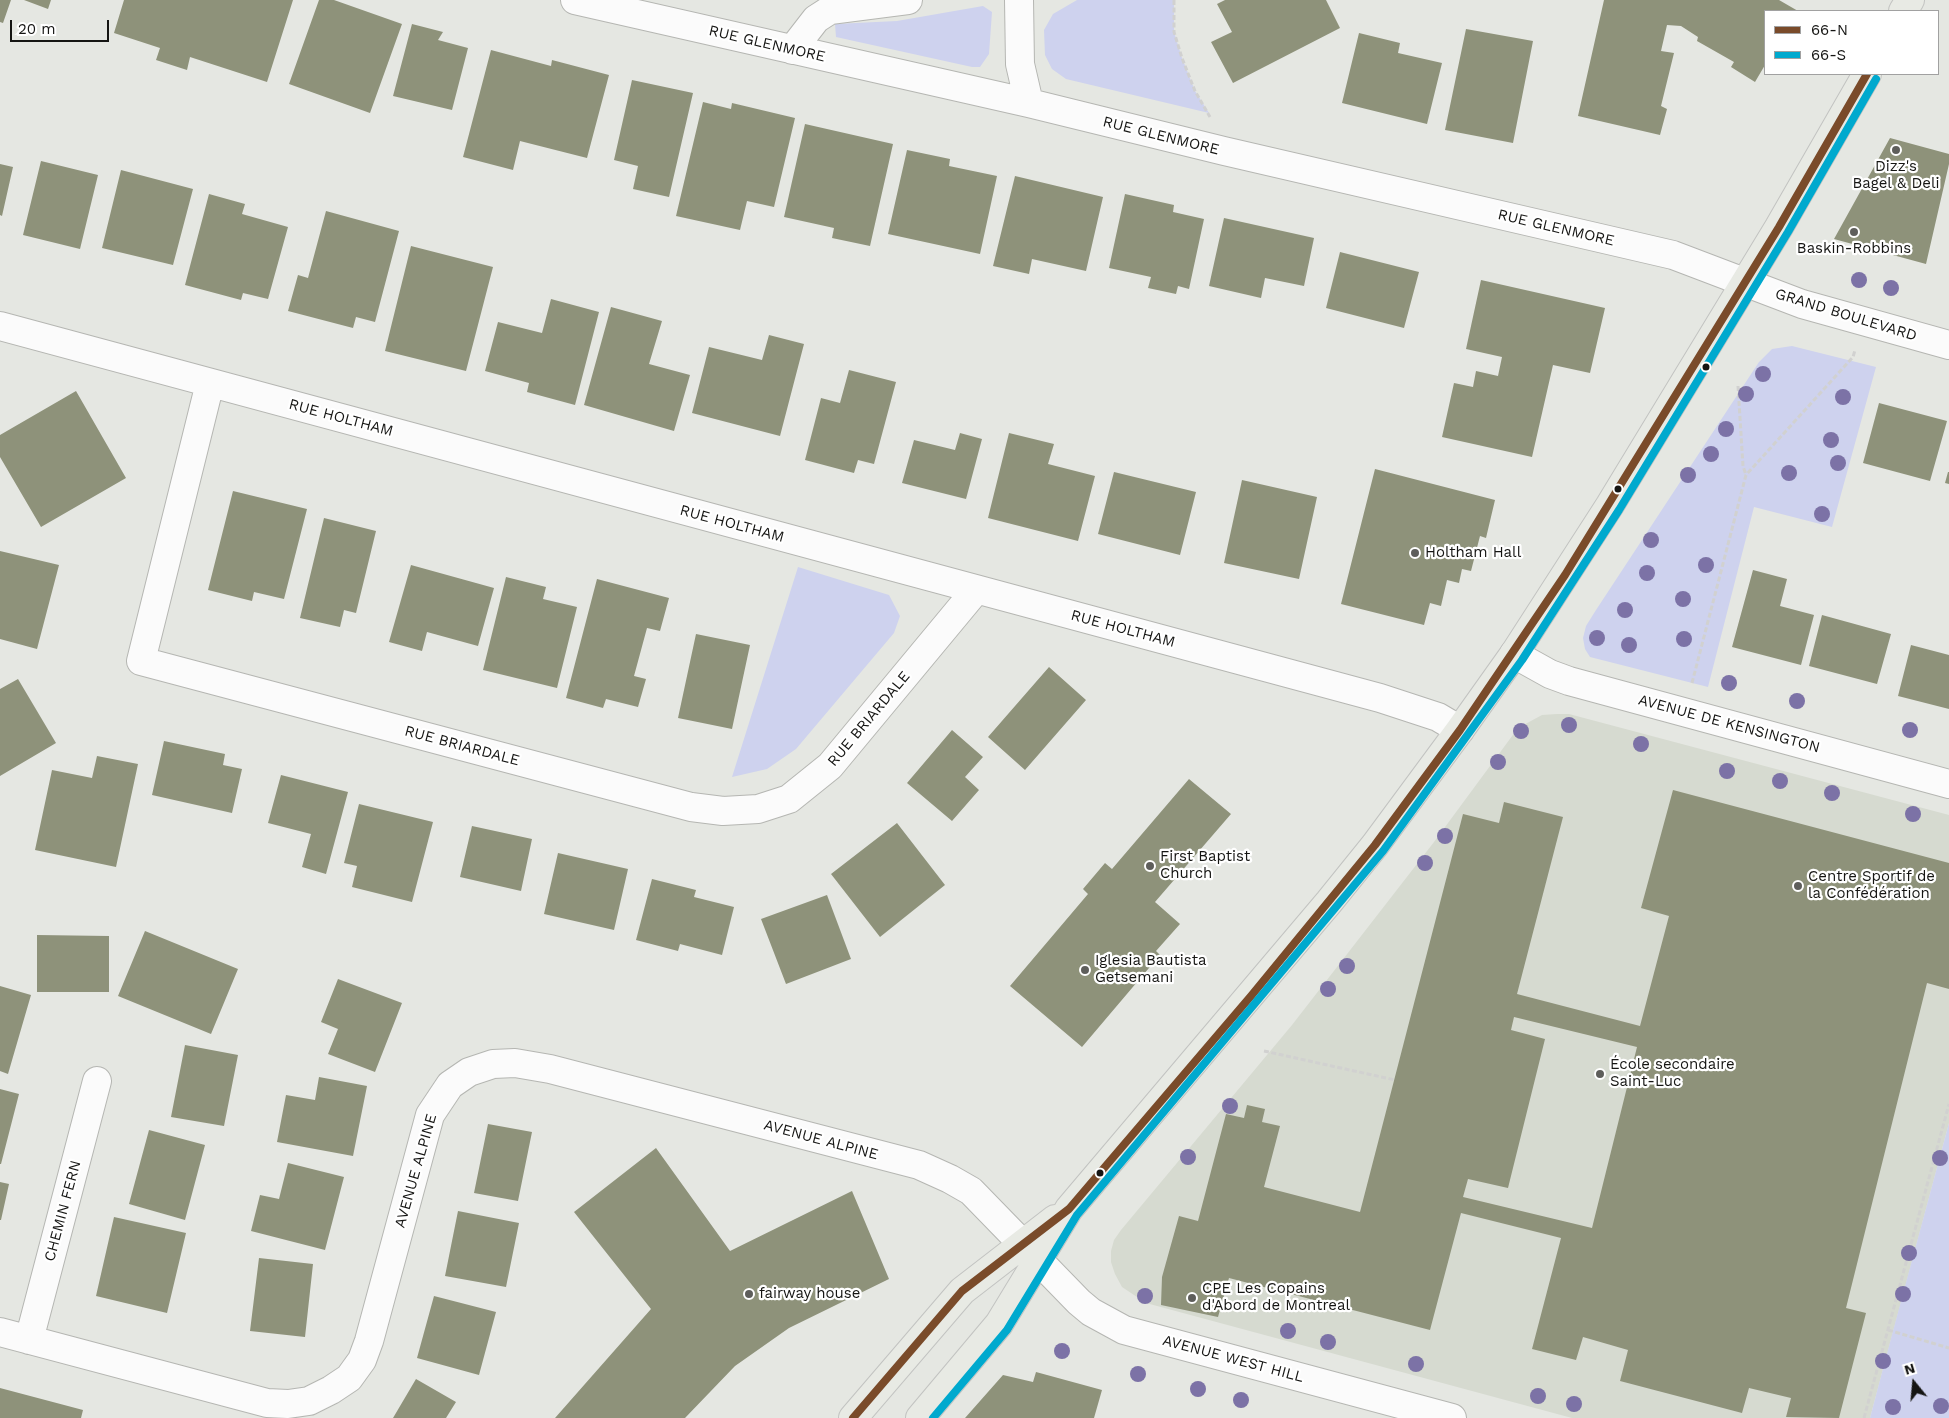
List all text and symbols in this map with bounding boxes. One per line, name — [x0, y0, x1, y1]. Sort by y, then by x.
scale bar — [12, 10, 111, 42]
legend — [1764, 10, 1939, 75]
text: 20 m — [18, 20, 56, 38]
text: 66-N — [1811, 21, 1848, 39]
street label: RUE GLENMORE — [707, 22, 827, 66]
text: 66-S — [1811, 46, 1846, 64]
street label: RUE GLENMORE — [1101, 113, 1221, 159]
marker: Dizz's Bagel & Deli — [1890, 144, 1902, 156]
place label: Dizz's Bagel & Deli — [1852, 158, 1940, 193]
street label: RUE GLENMORE — [1496, 206, 1616, 250]
marker: Baskin-Robbins — [1848, 226, 1860, 238]
place label: Baskin-Robbins — [1797, 240, 1911, 258]
street label: GRAND BOULEVARD — [1773, 285, 1919, 345]
unlabelled marker — [1701, 362, 1711, 372]
street label: RUE HOLTHAM — [287, 395, 395, 441]
unlabelled marker — [1613, 484, 1623, 494]
street label: RUE HOLTHAM — [678, 501, 786, 547]
place label: Holtham Hall — [1425, 544, 1521, 562]
marker: Holtham Hall — [1409, 547, 1421, 559]
street label: RUE HOLTHAM — [1069, 606, 1177, 652]
street label: RUE BRIARDALE — [824, 668, 914, 770]
street label: AVENUE DE KENSINGTON — [1636, 691, 1822, 757]
street label: RUE BRIARDALE — [403, 722, 521, 770]
place label: First Baptist Church — [1160, 848, 1250, 883]
marker: First Baptist Church — [1144, 860, 1156, 872]
place label: Centre Sportif de la Confédération — [1808, 868, 1935, 903]
marker: Centre Sportif de la Confédération — [1792, 880, 1804, 892]
place label: Iglesia Bautista Getsemani — [1095, 952, 1206, 987]
marker: Iglesia Bautista Getsemani — [1079, 964, 1091, 976]
place label: École secondaire Saint-Luc — [1610, 1056, 1735, 1091]
marker: École secondaire Saint-Luc — [1594, 1068, 1606, 1080]
street label: AVENUE ALPINE — [391, 1112, 441, 1230]
street label: AVENUE ALPINE — [762, 1116, 880, 1164]
street label: CHEMIN FERN — [41, 1158, 85, 1264]
unlabelled marker — [1095, 1168, 1105, 1178]
place label: CPE Les Copains d'Abord de Montreal — [1202, 1280, 1350, 1315]
place label: fairway house — [759, 1285, 860, 1303]
marker: fairway house — [743, 1288, 755, 1300]
marker: CPE Les Copains d'Abord de Montreal — [1186, 1292, 1198, 1304]
street label: AVENUE WEST HILL — [1160, 1332, 1306, 1386]
north arrow — [1889, 1358, 1939, 1408]
text: N — [1902, 1359, 1917, 1378]

